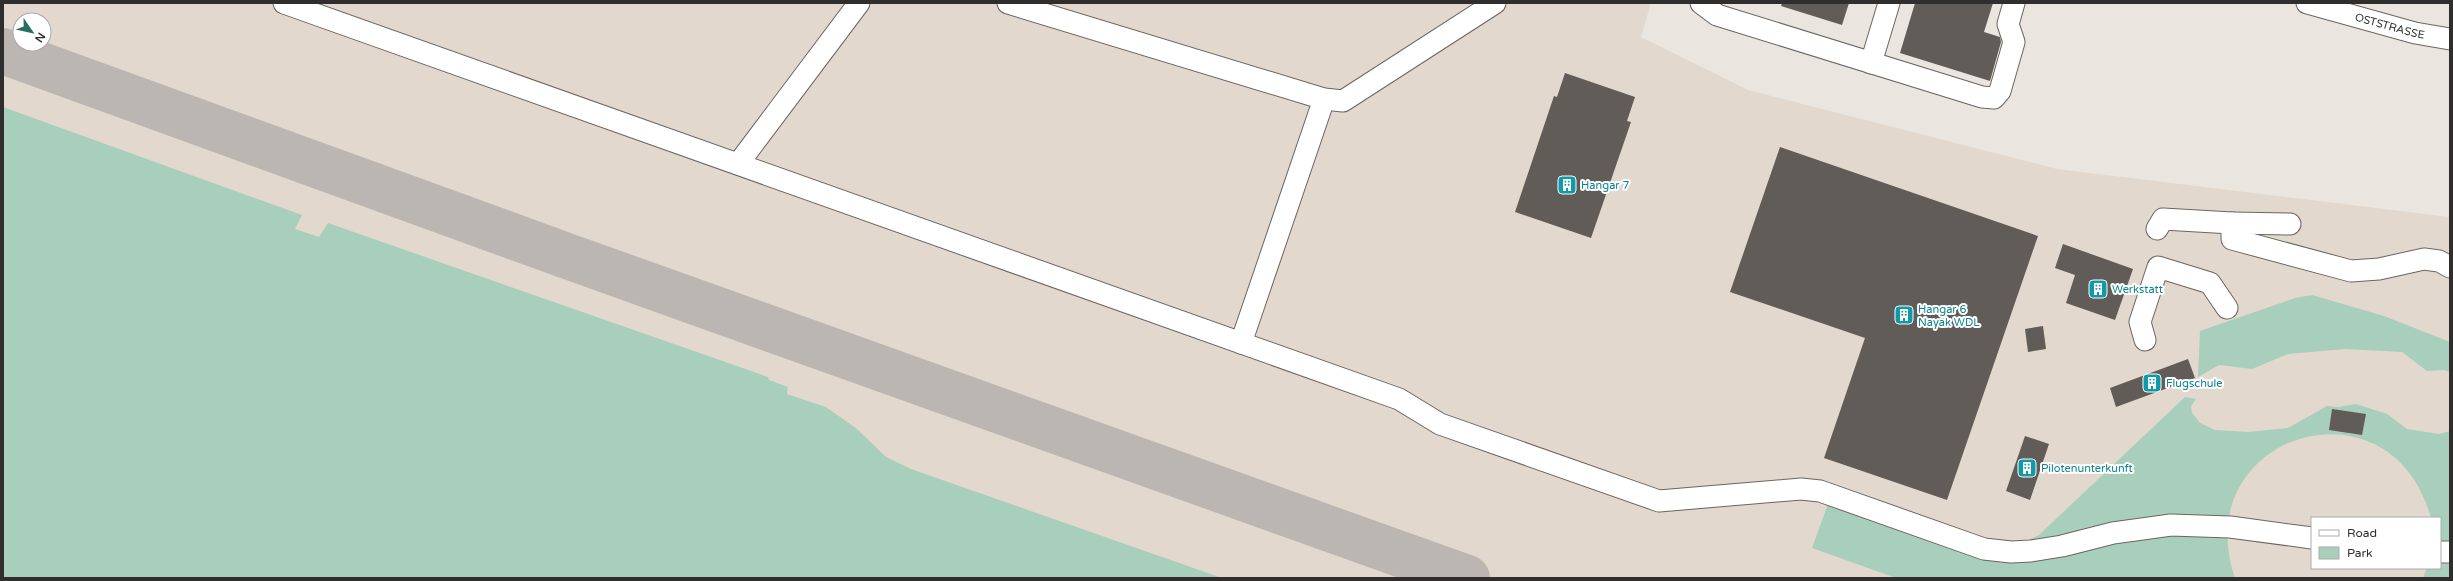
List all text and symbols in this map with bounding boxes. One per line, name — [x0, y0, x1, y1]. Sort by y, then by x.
street label: OSTSTRASSE — [2354, 10, 2426, 41]
north arrow — [12, 12, 52, 52]
text: N — [32, 30, 48, 45]
building icon: Hangar 7 — [1556, 174, 1578, 196]
place label: Hangar 7 — [1581, 179, 1629, 192]
building icon: Werkstatt — [2087, 278, 2109, 300]
place label: Werkstatt — [2112, 283, 2163, 296]
place label: Hangar 6 Nayak WDL — [1918, 303, 1980, 329]
building icon: Hangar 6 Nayak WDL — [1893, 304, 1915, 326]
building icon: Flugschule — [2141, 372, 2163, 394]
place label: Flugschule — [2166, 377, 2222, 390]
building icon: Pilotenunterkunft — [2016, 457, 2038, 479]
place label: Pilotenunterkunft — [2041, 462, 2133, 475]
legend — [2311, 517, 2441, 569]
text: Road — [2347, 526, 2377, 540]
text: Park — [2347, 546, 2373, 560]

